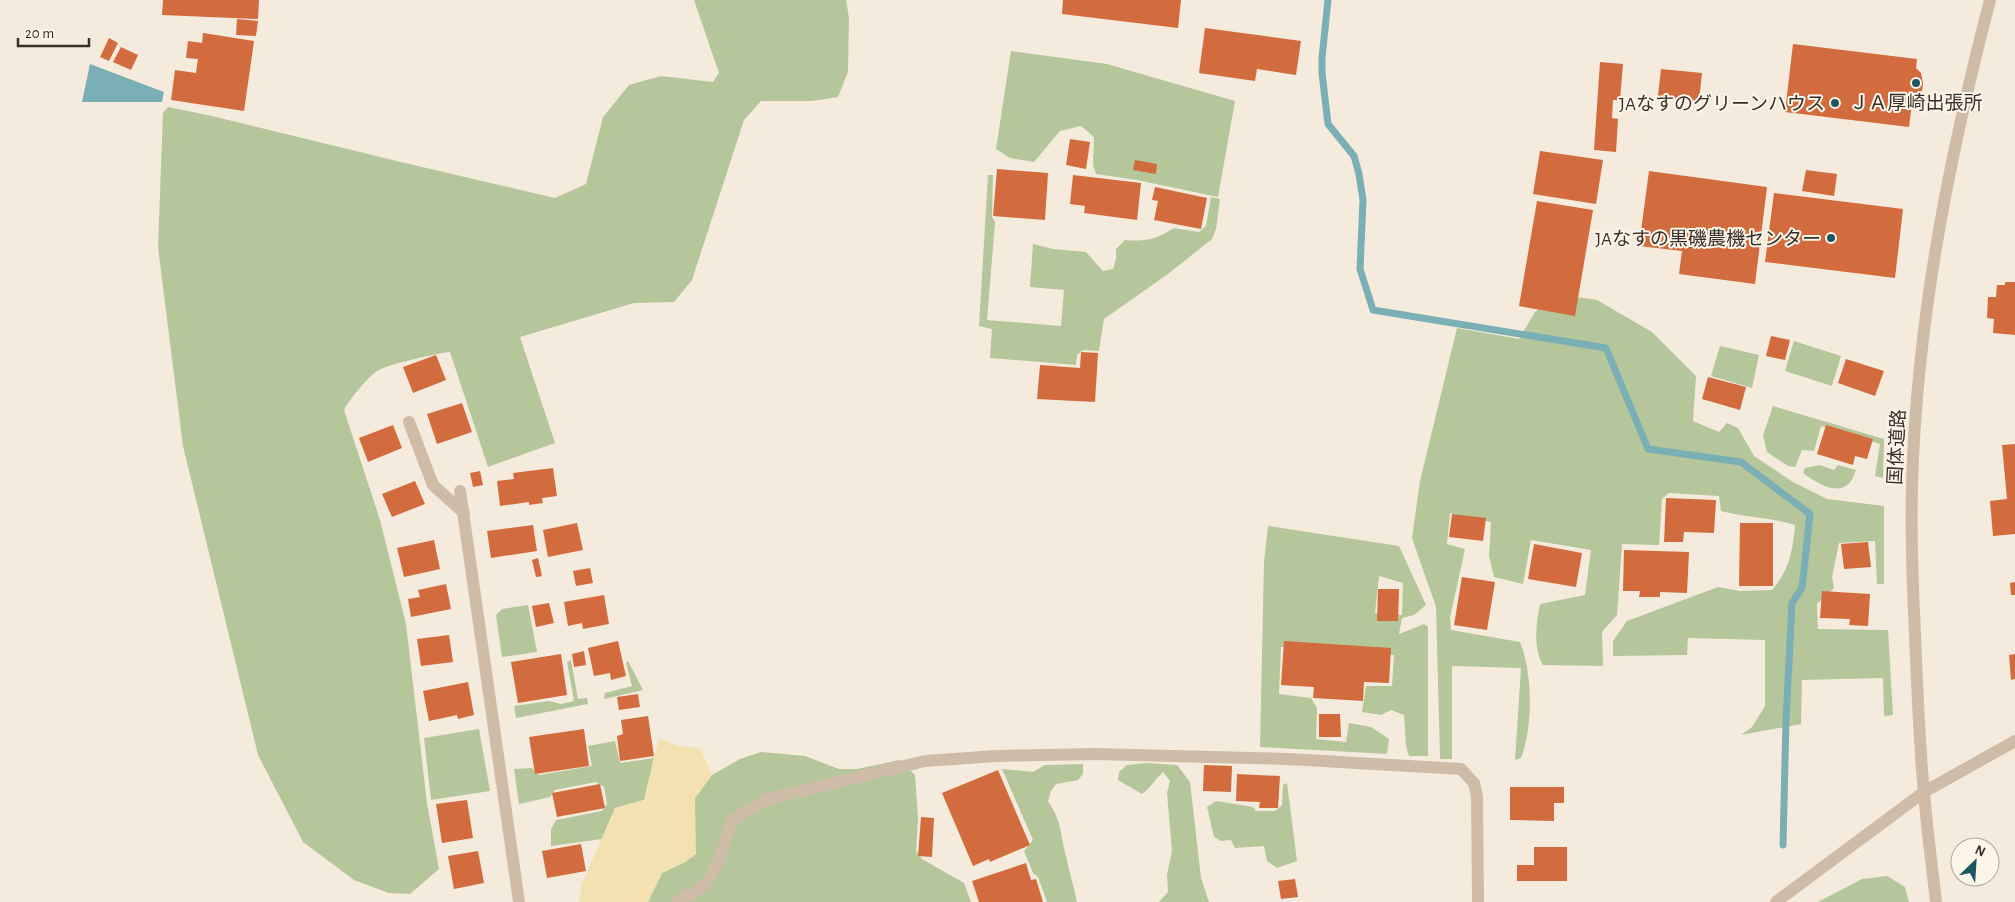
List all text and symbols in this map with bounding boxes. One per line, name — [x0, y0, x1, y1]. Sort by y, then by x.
scale bar — [18, 15, 89, 47]
text: 20 m — [25, 26, 54, 41]
marker: ＪＡ厚崎出張所 — [1910, 77, 1922, 89]
place label: ＪＡ厚崎出張所 — [1849, 93, 1983, 113]
place label: JAなすのグリーンハウス — [1619, 94, 1825, 114]
marker: JAなすのグリーンハウス — [1829, 97, 1841, 109]
place label: JAなすの黒磯農機センター — [1595, 228, 1821, 249]
marker: JAなすの黒磯農機センター — [1825, 232, 1837, 244]
street label: 国体道路 — [1885, 409, 1909, 486]
north arrow — [1950, 837, 2000, 887]
text: N — [1973, 843, 1987, 860]

